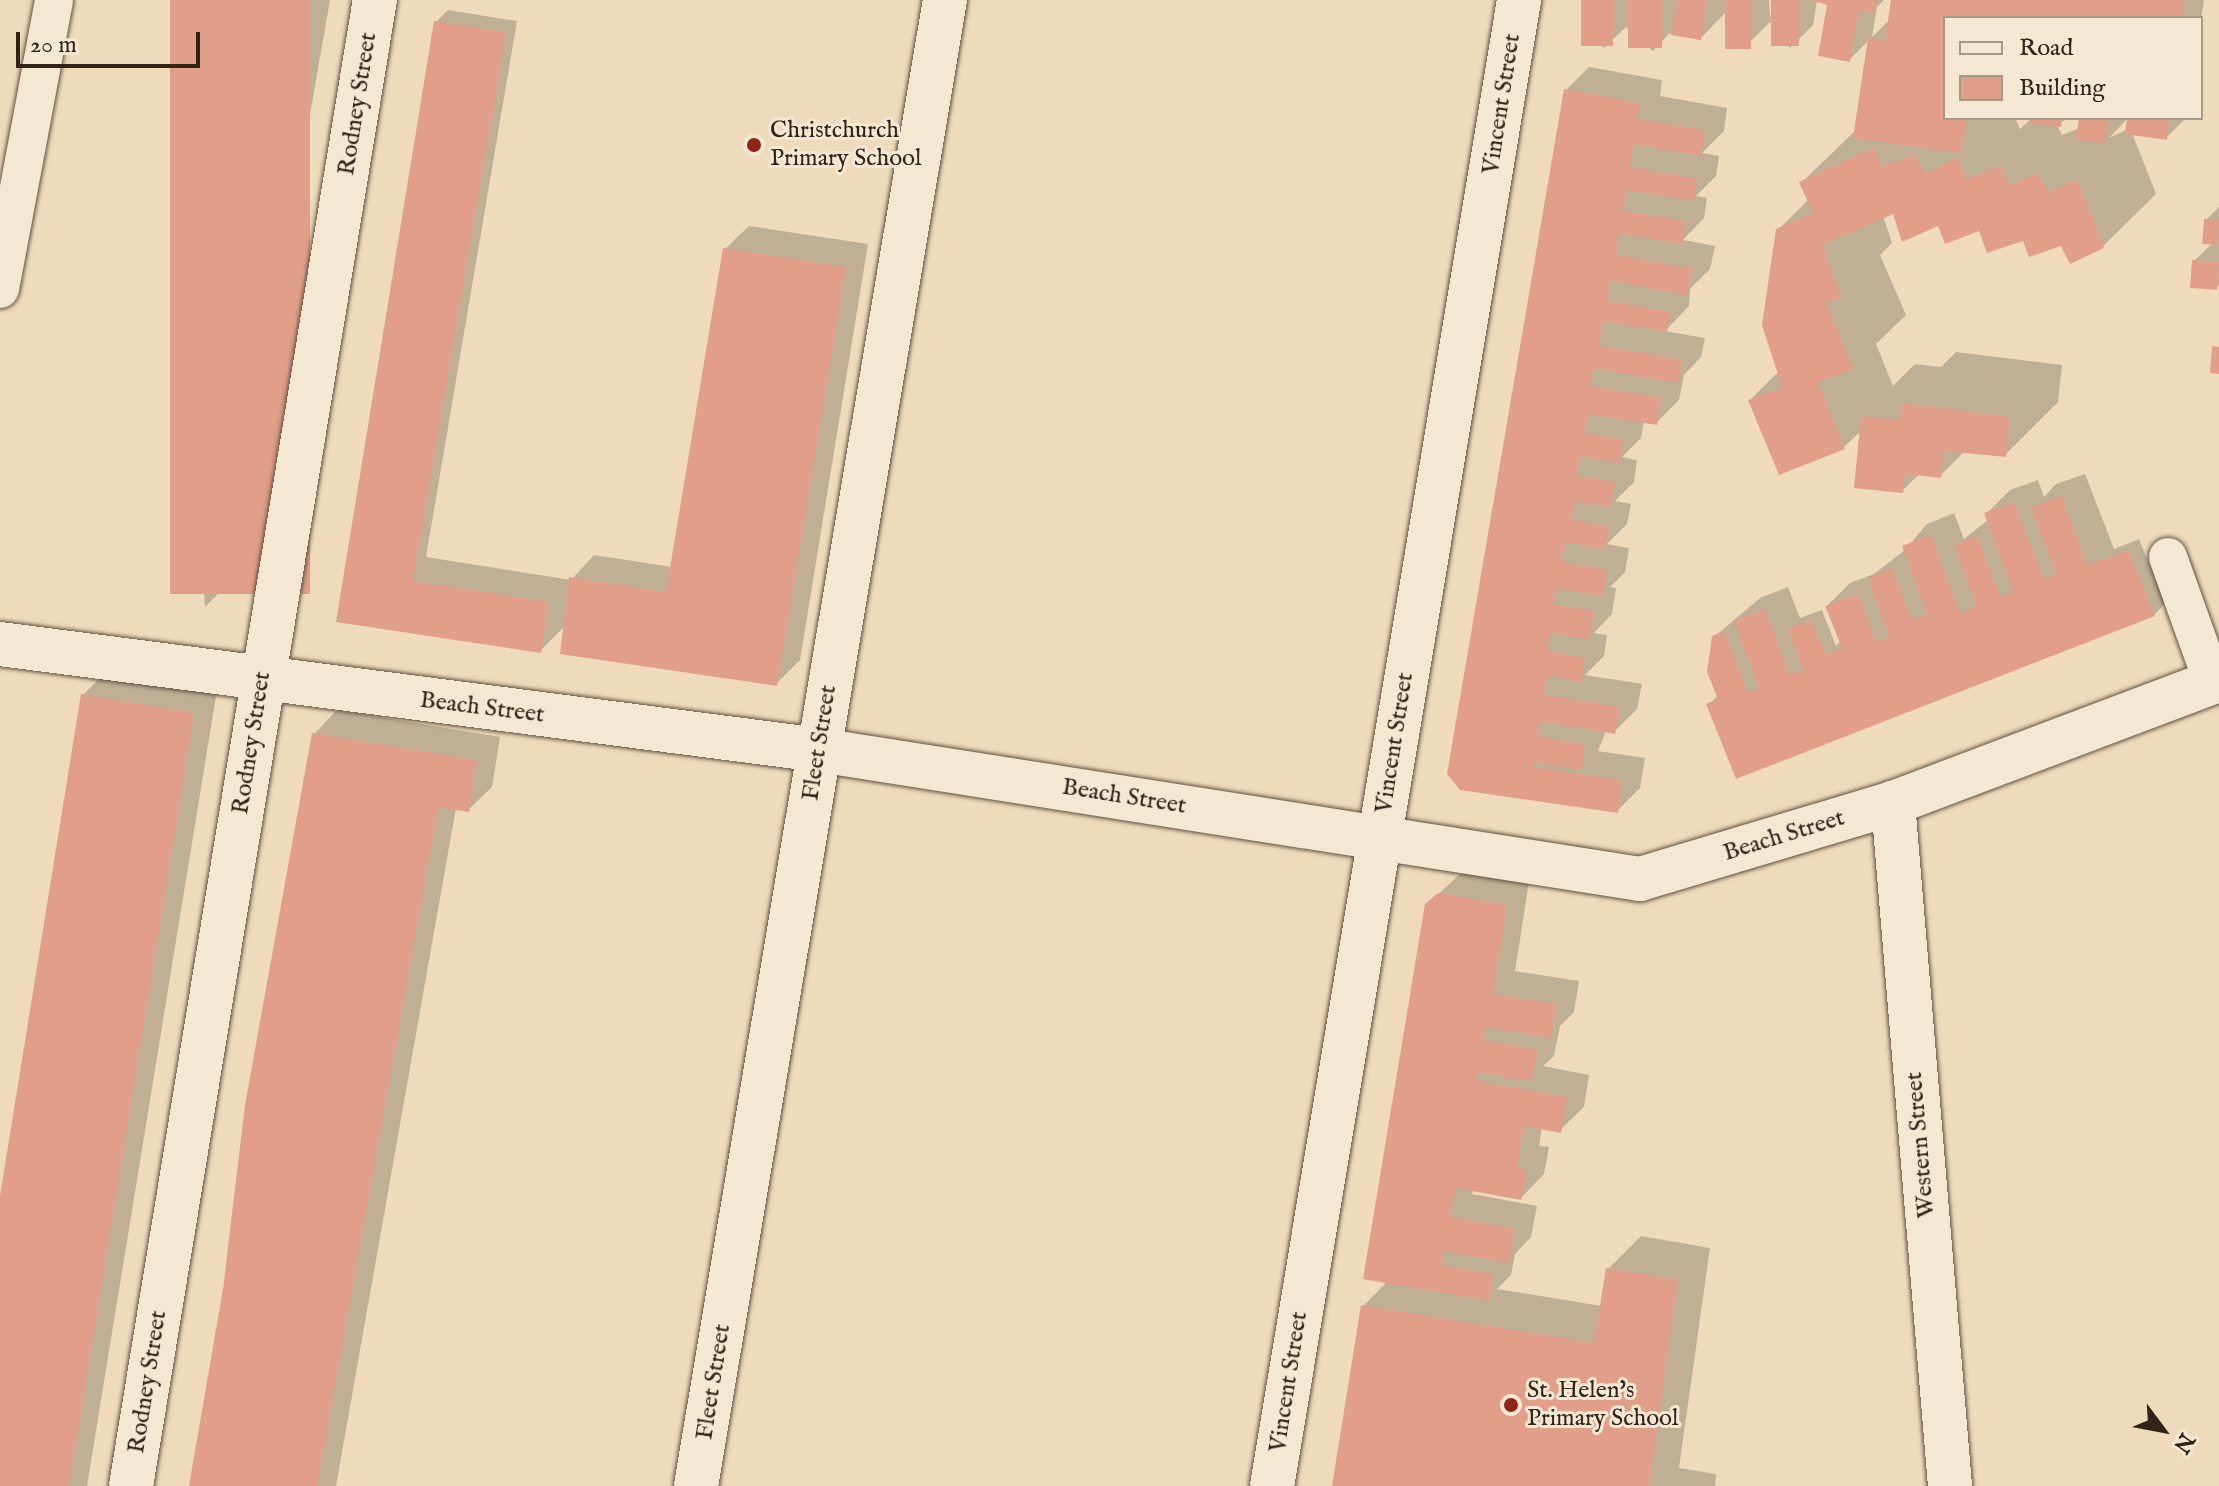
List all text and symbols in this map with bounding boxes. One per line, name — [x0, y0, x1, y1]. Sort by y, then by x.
scale bar — [20, 16, 204, 66]
legend — [1943, 16, 2203, 120]
text: 20 m — [30, 30, 77, 61]
street label: Rodney Street — [332, 30, 384, 178]
street label: Vincent Street — [1477, 32, 1527, 176]
text: Road — [2019, 33, 2073, 64]
text: Building — [2019, 73, 2105, 104]
place label: Christchurch Primary School — [770, 117, 922, 173]
marker: Christchurch Primary School — [745, 136, 763, 154]
street label: Rodney Street — [226, 669, 278, 817]
street label: Vincent Street — [1370, 671, 1420, 815]
street label: Fleet Street — [797, 683, 843, 803]
street label: Beach Street — [418, 686, 546, 730]
street label: Beach Street — [1060, 773, 1188, 821]
street label: Beach Street — [1720, 804, 1848, 868]
street label: Western Street — [1900, 1071, 1942, 1219]
street label: Rodney Street — [122, 1308, 174, 1456]
street label: Vincent Street — [1264, 1310, 1314, 1454]
street label: Fleet Street — [691, 1322, 737, 1442]
place label: St. Helen's Primary School — [1527, 1377, 1679, 1433]
north arrow — [2123, 1390, 2203, 1470]
marker: St. Helen's Primary School — [1502, 1396, 1520, 1414]
text: N — [2166, 1427, 2200, 1458]

